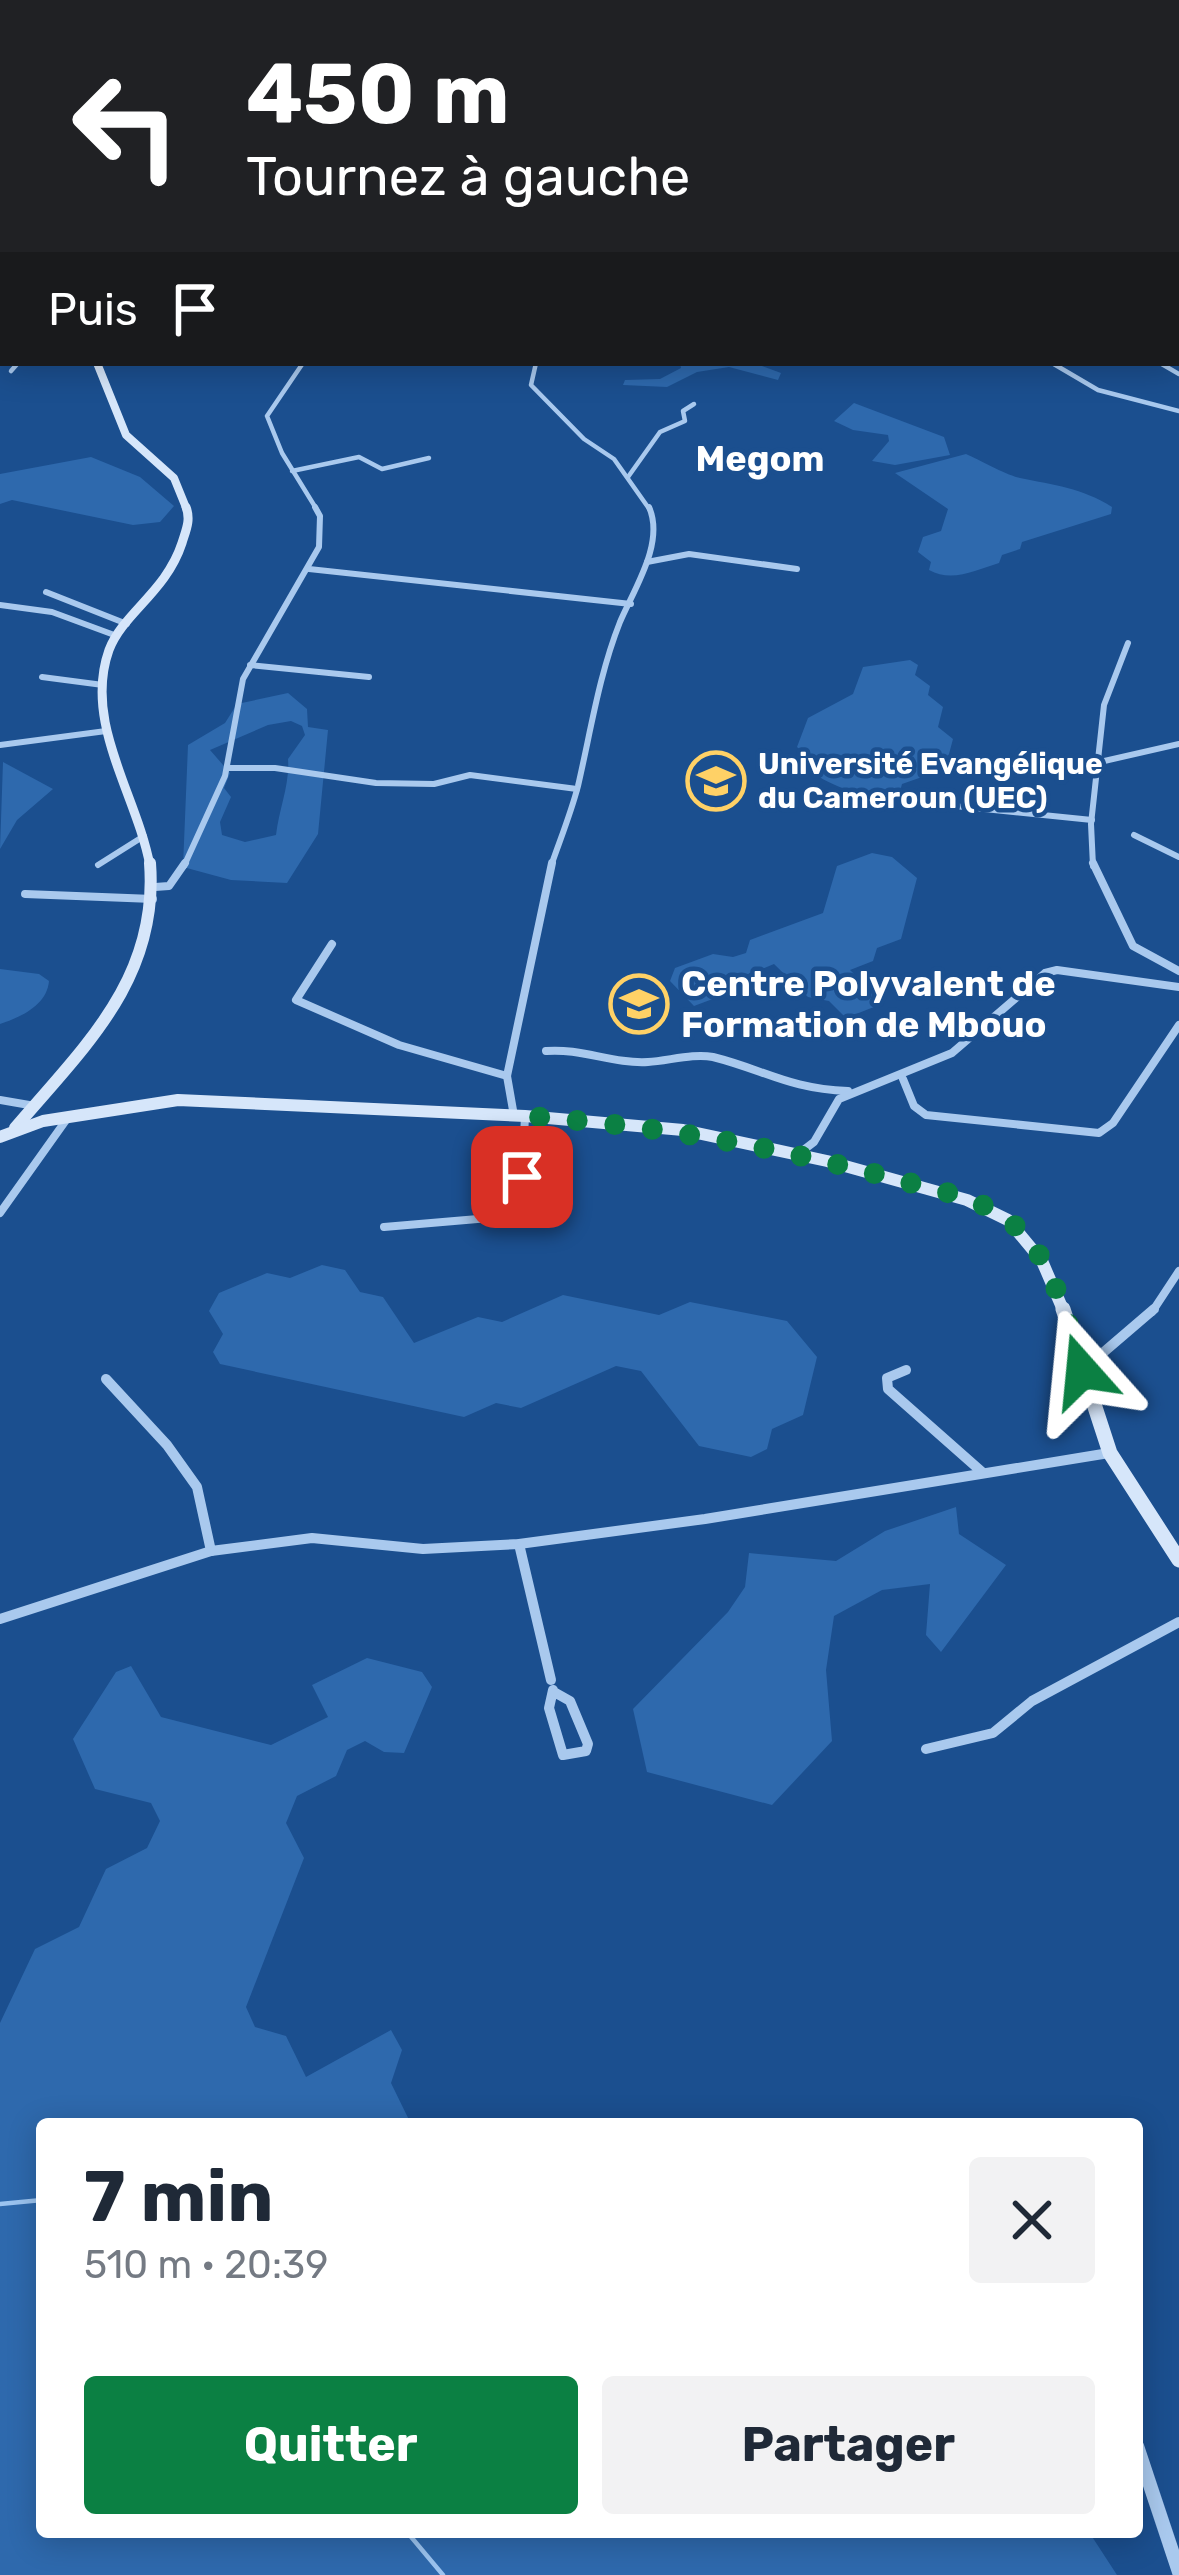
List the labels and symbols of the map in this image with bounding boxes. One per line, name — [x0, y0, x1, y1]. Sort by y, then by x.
district label: Megom — [696, 437, 825, 480]
place label: Université Evangélique du Cameroun (UEC) — [758, 746, 1103, 816]
school or university icon: Université Evangélique du Cameroun (UEC) — [685, 750, 747, 812]
place label: Centre Polyvalent de Formation de Mbouo — [681, 962, 1056, 1046]
school or university icon: Centre Polyvalent de Formation de Mbouo — [608, 973, 670, 1035]
pin — [471, 1126, 573, 1228]
position arrow — [1019, 1308, 1145, 1434]

